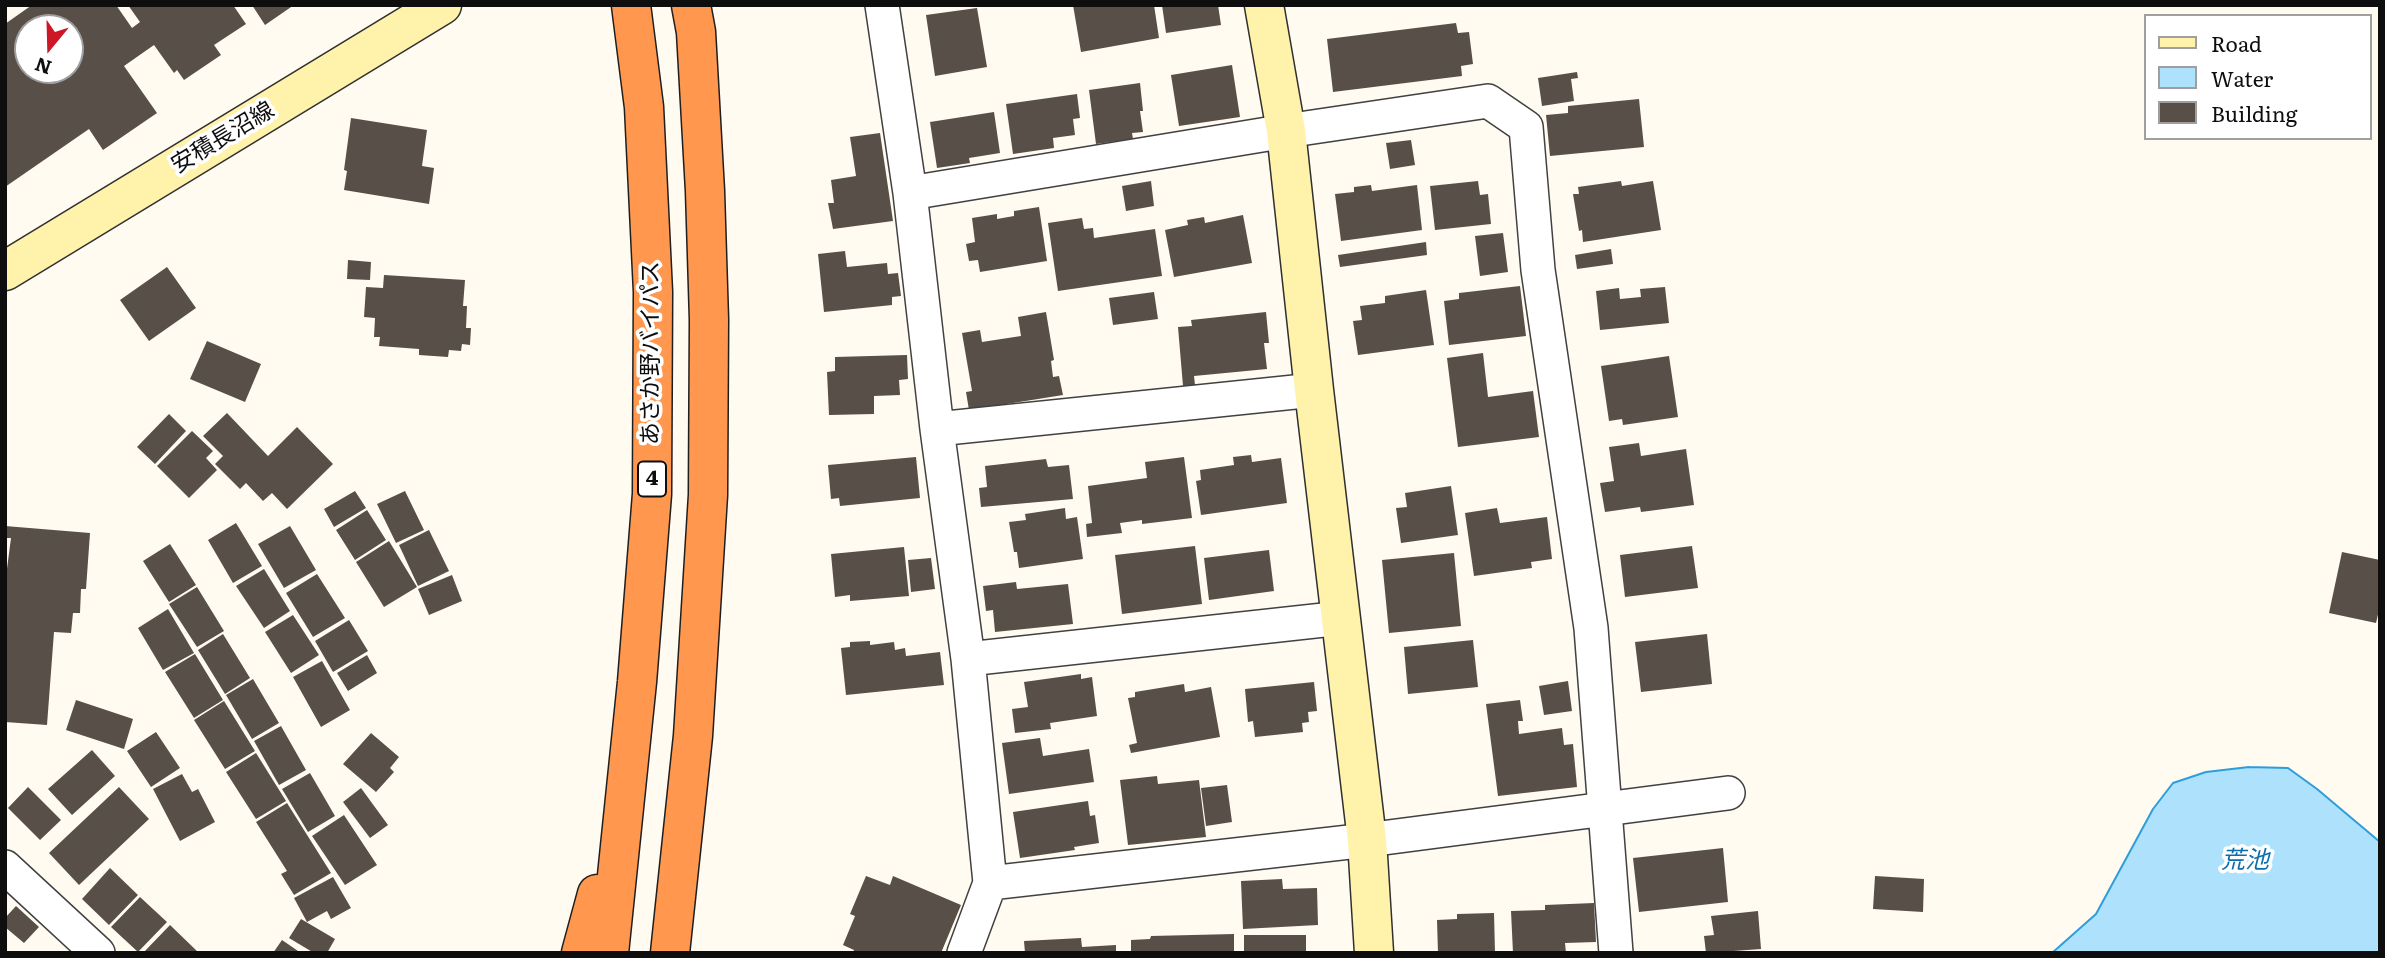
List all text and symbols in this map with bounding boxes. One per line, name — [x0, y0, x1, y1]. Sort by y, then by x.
north arrow — [14, 14, 84, 84]
legend — [2144, 14, 2371, 140]
text: Road — [2211, 27, 2262, 58]
text: N — [31, 51, 55, 83]
text: Water — [2211, 62, 2273, 93]
street label: 安積長沼線 — [167, 97, 279, 179]
text: Building — [2211, 97, 2297, 128]
street label: あさか野バイパス — [637, 261, 665, 445]
road number: 4 — [638, 462, 666, 496]
water label: 荒池 — [2221, 847, 2269, 875]

